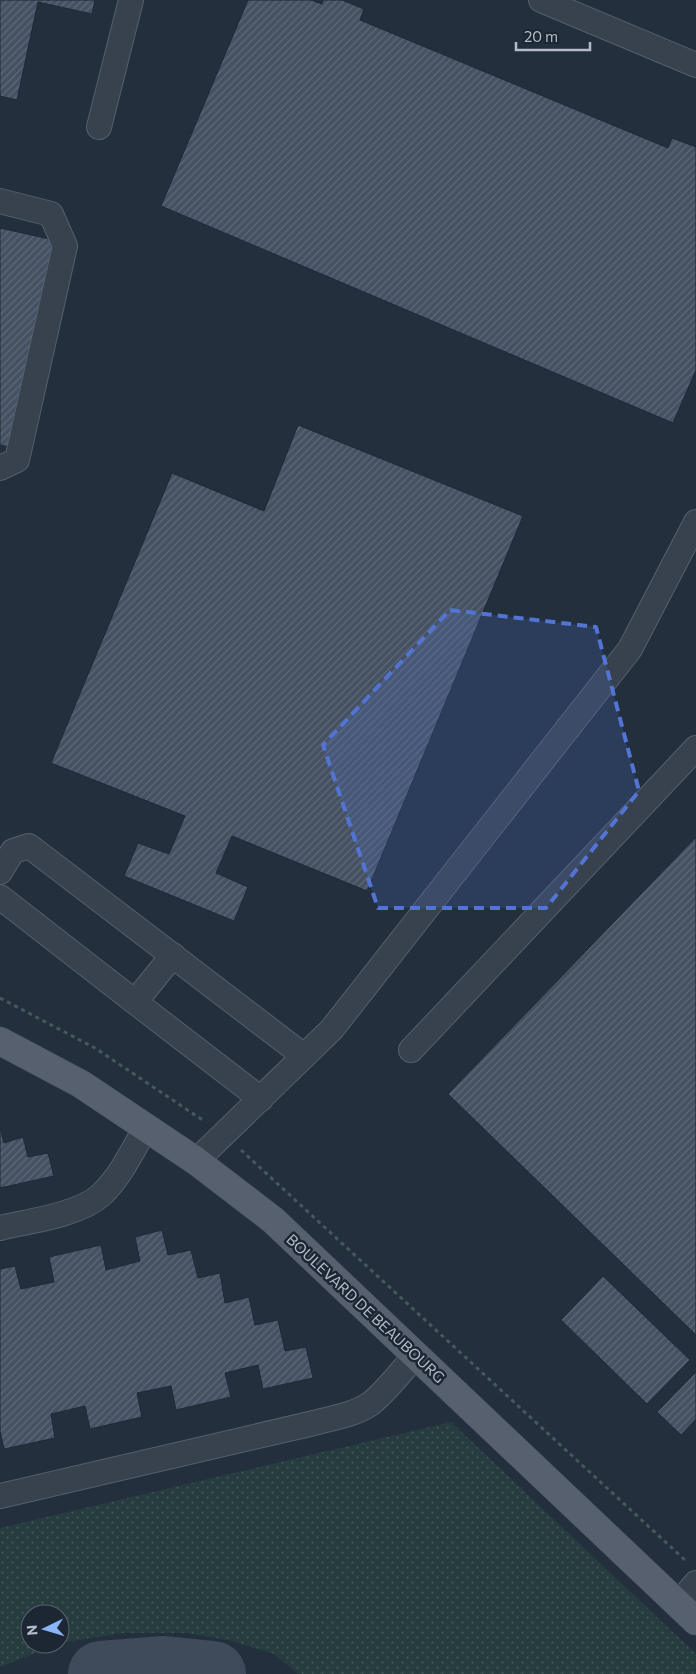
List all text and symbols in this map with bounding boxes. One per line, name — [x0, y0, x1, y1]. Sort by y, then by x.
scale bar — [516, 20, 590, 52]
text: 20 m — [524, 27, 558, 45]
street label: BOULEVARD DE BEAUBOURG — [283, 1230, 449, 1386]
north arrow — [20, 1604, 70, 1654]
text: N — [23, 1624, 40, 1636]

